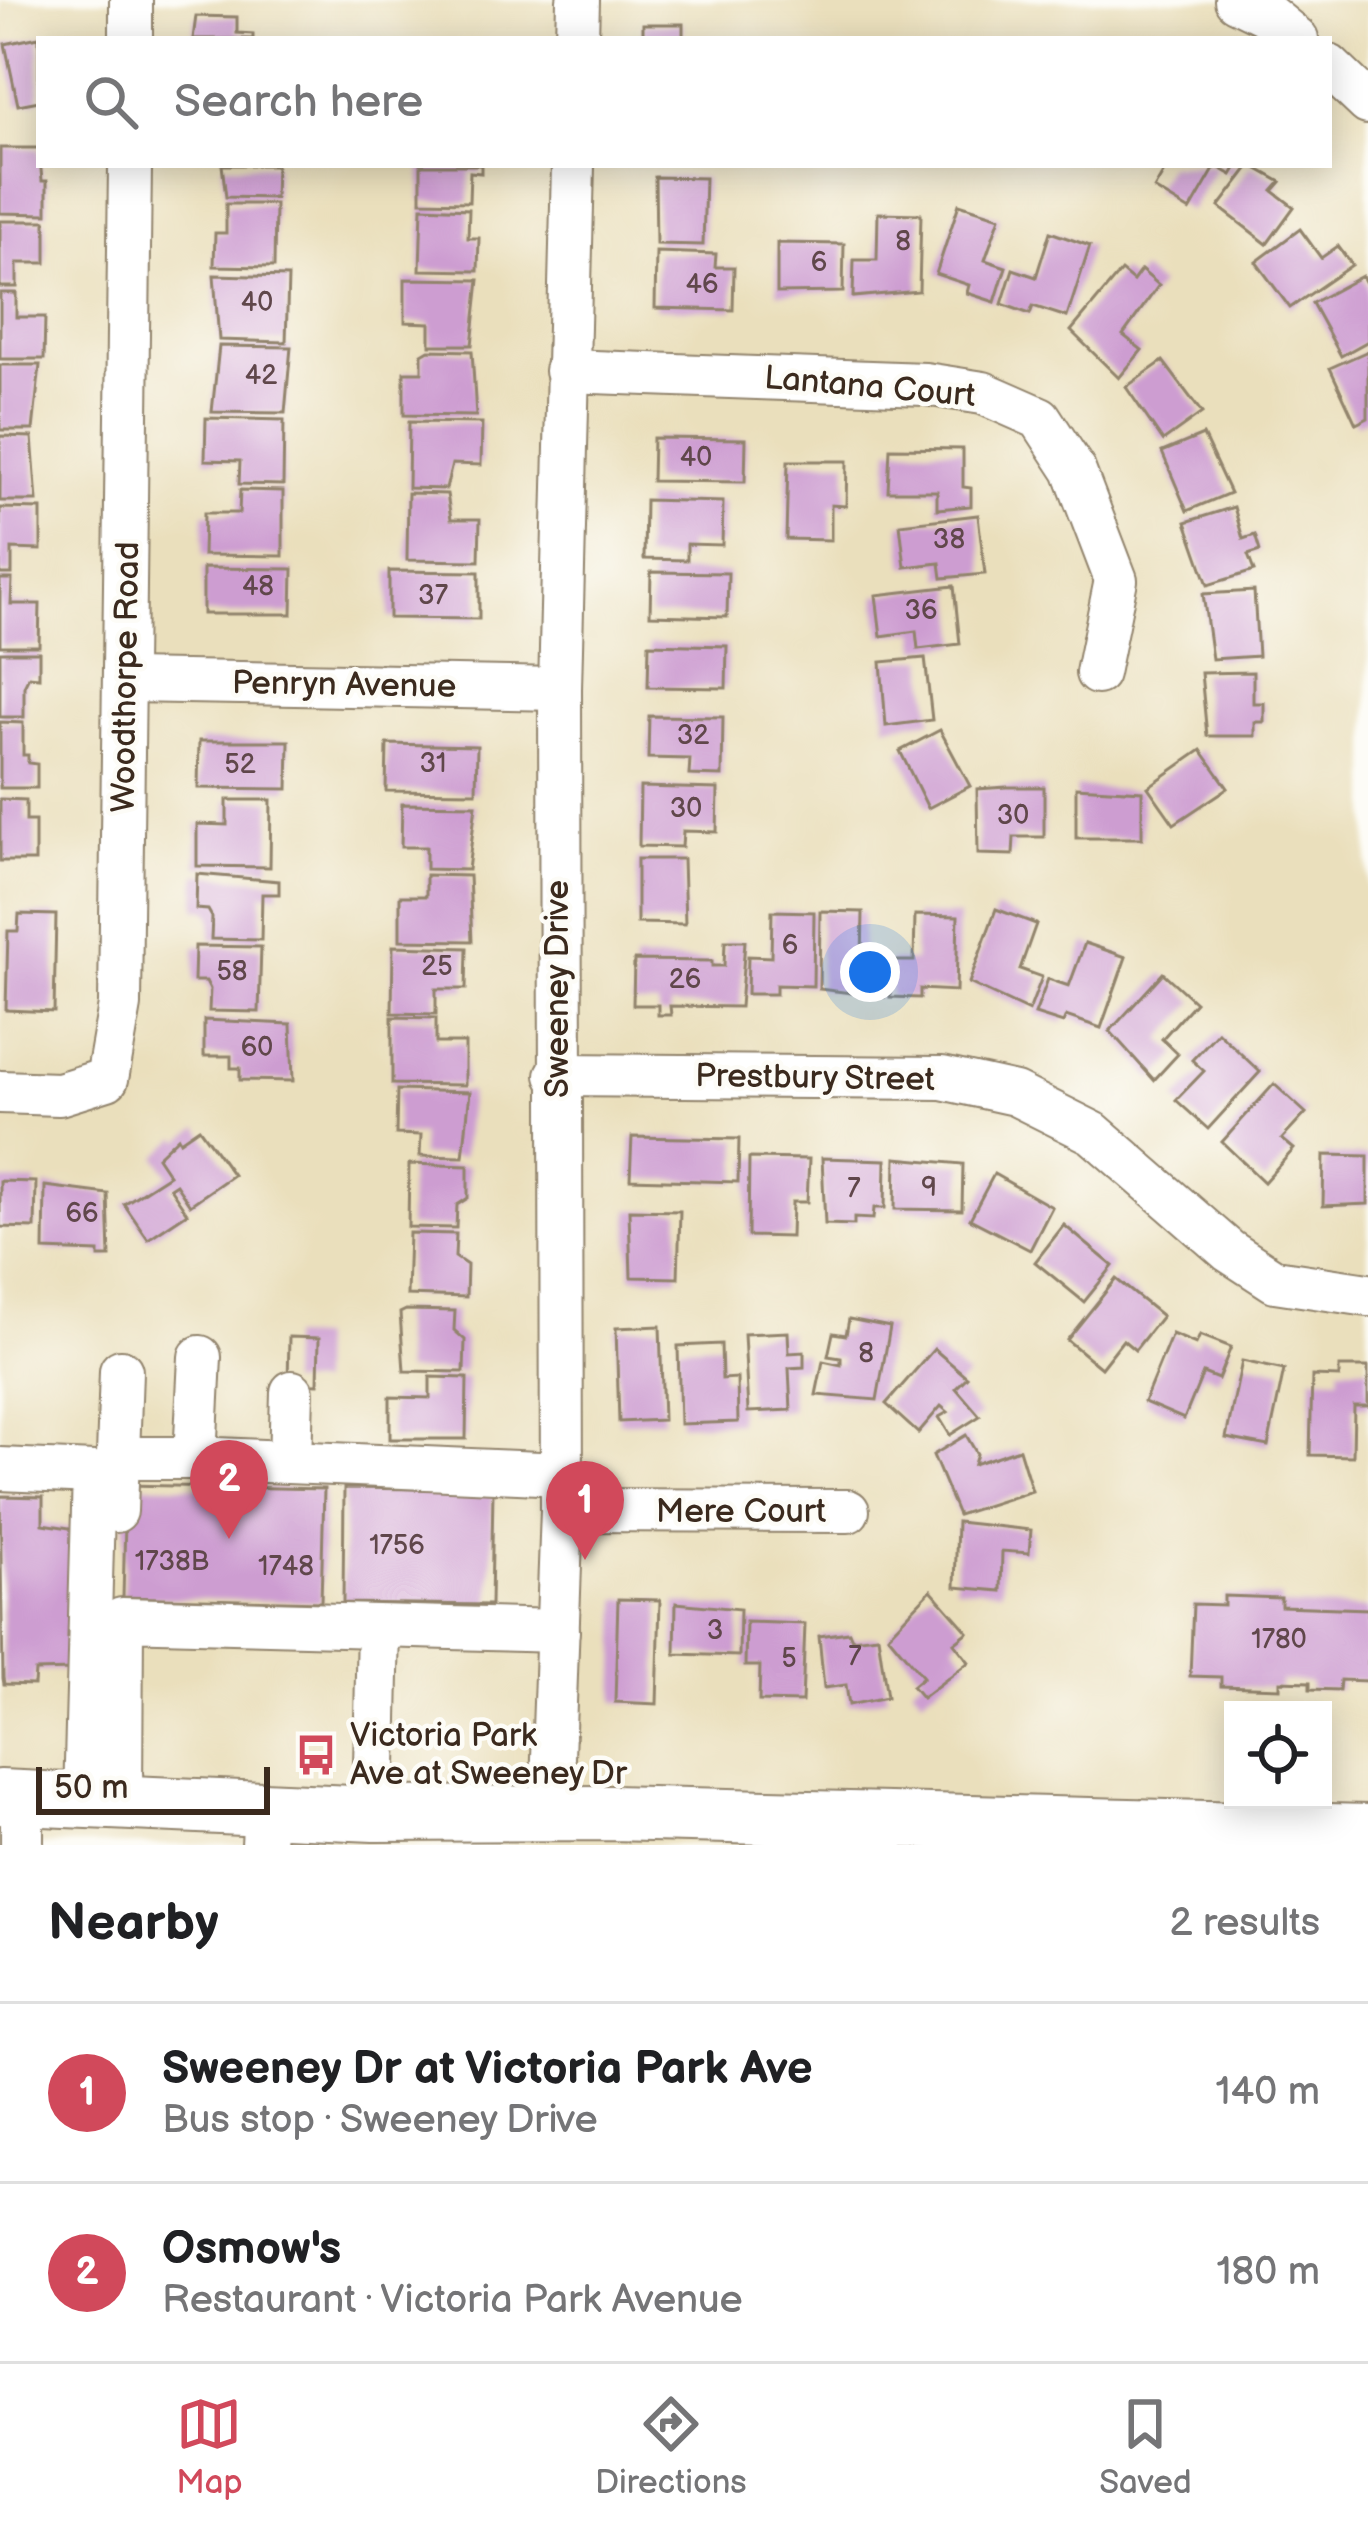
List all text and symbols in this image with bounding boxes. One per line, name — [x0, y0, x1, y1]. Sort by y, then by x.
search box — [36, 36, 1332, 168]
icon: search — [78, 69, 144, 135]
text: Search here — [174, 75, 423, 130]
house number: 8 — [895, 226, 911, 258]
house number: 6 — [811, 247, 827, 279]
house number: 46 — [686, 269, 718, 301]
house number: 40 — [241, 287, 273, 319]
street label: Lantana Court — [763, 358, 977, 416]
house number: 42 — [245, 360, 277, 392]
house number: 40 — [680, 442, 712, 474]
house number: 38 — [933, 524, 965, 556]
street label: Woodthorpe Road — [104, 541, 148, 813]
house number: 48 — [242, 571, 274, 603]
house number: 37 — [418, 580, 449, 612]
house number: 36 — [904, 595, 938, 627]
street label: Penryn Avenue — [231, 663, 457, 707]
house number: 32 — [677, 720, 709, 752]
house number: 31 — [419, 748, 447, 780]
house number: 52 — [224, 749, 256, 781]
house number: 30 — [670, 793, 702, 825]
house number: 30 — [997, 800, 1029, 832]
street label: Sweeney Drive — [538, 880, 578, 1098]
house number: 6 — [782, 930, 798, 962]
your location — [840, 942, 900, 1002]
house number: 25 — [421, 951, 453, 983]
house number: 58 — [216, 956, 248, 988]
house number: 26 — [669, 964, 701, 996]
house number: 60 — [241, 1032, 273, 1064]
street label: Prestbury Street — [695, 1056, 935, 1100]
house number: 9 — [921, 1172, 937, 1204]
house number: 7 — [847, 1173, 861, 1205]
house number: 66 — [66, 1198, 99, 1230]
house number: 8 — [858, 1338, 874, 1370]
pin: 2 — [190, 1440, 268, 1539]
pin: 1 — [546, 1461, 624, 1560]
street label: Mere Court — [656, 1492, 826, 1532]
house number: 1756 — [369, 1530, 425, 1562]
house number: 1738B — [135, 1546, 209, 1578]
house number: 1748 — [258, 1551, 314, 1583]
house number: 3 — [707, 1615, 723, 1647]
house number: 1780 — [1251, 1624, 1307, 1656]
house number: 7 — [848, 1641, 862, 1673]
house number: 5 — [781, 1643, 797, 1675]
map controls — [1224, 1701, 1332, 1809]
button: locate — [1224, 1701, 1332, 1809]
place label: Victoria Park Ave at Sweeney Dr — [350, 1716, 628, 1794]
bus stop icon: Victoria Park Ave at Sweeney Dr — [293, 1732, 339, 1778]
scale bar — [36, 1761, 270, 1814]
text: 50 m — [54, 1768, 129, 1808]
text: Nearby — [48, 1893, 219, 1954]
text: 2 results — [1169, 1900, 1320, 1947]
text: Sweeney Dr at Victoria Park Ave — [162, 2042, 813, 2097]
text: 1 — [79, 2069, 95, 2116]
text: 140 m — [1215, 2069, 1320, 2116]
text: Bus stop · Sweeney Drive — [162, 2097, 598, 2144]
text: Osmow's — [162, 2222, 341, 2277]
text: 2 — [75, 2249, 99, 2296]
text: 180 m — [1216, 2249, 1320, 2296]
text: Restaurant · Victoria Park Avenue — [162, 2277, 743, 2324]
tab: Map — [176, 2391, 243, 2503]
tab: Directions — [595, 2391, 747, 2503]
tab: Saved — [1099, 2391, 1192, 2503]

